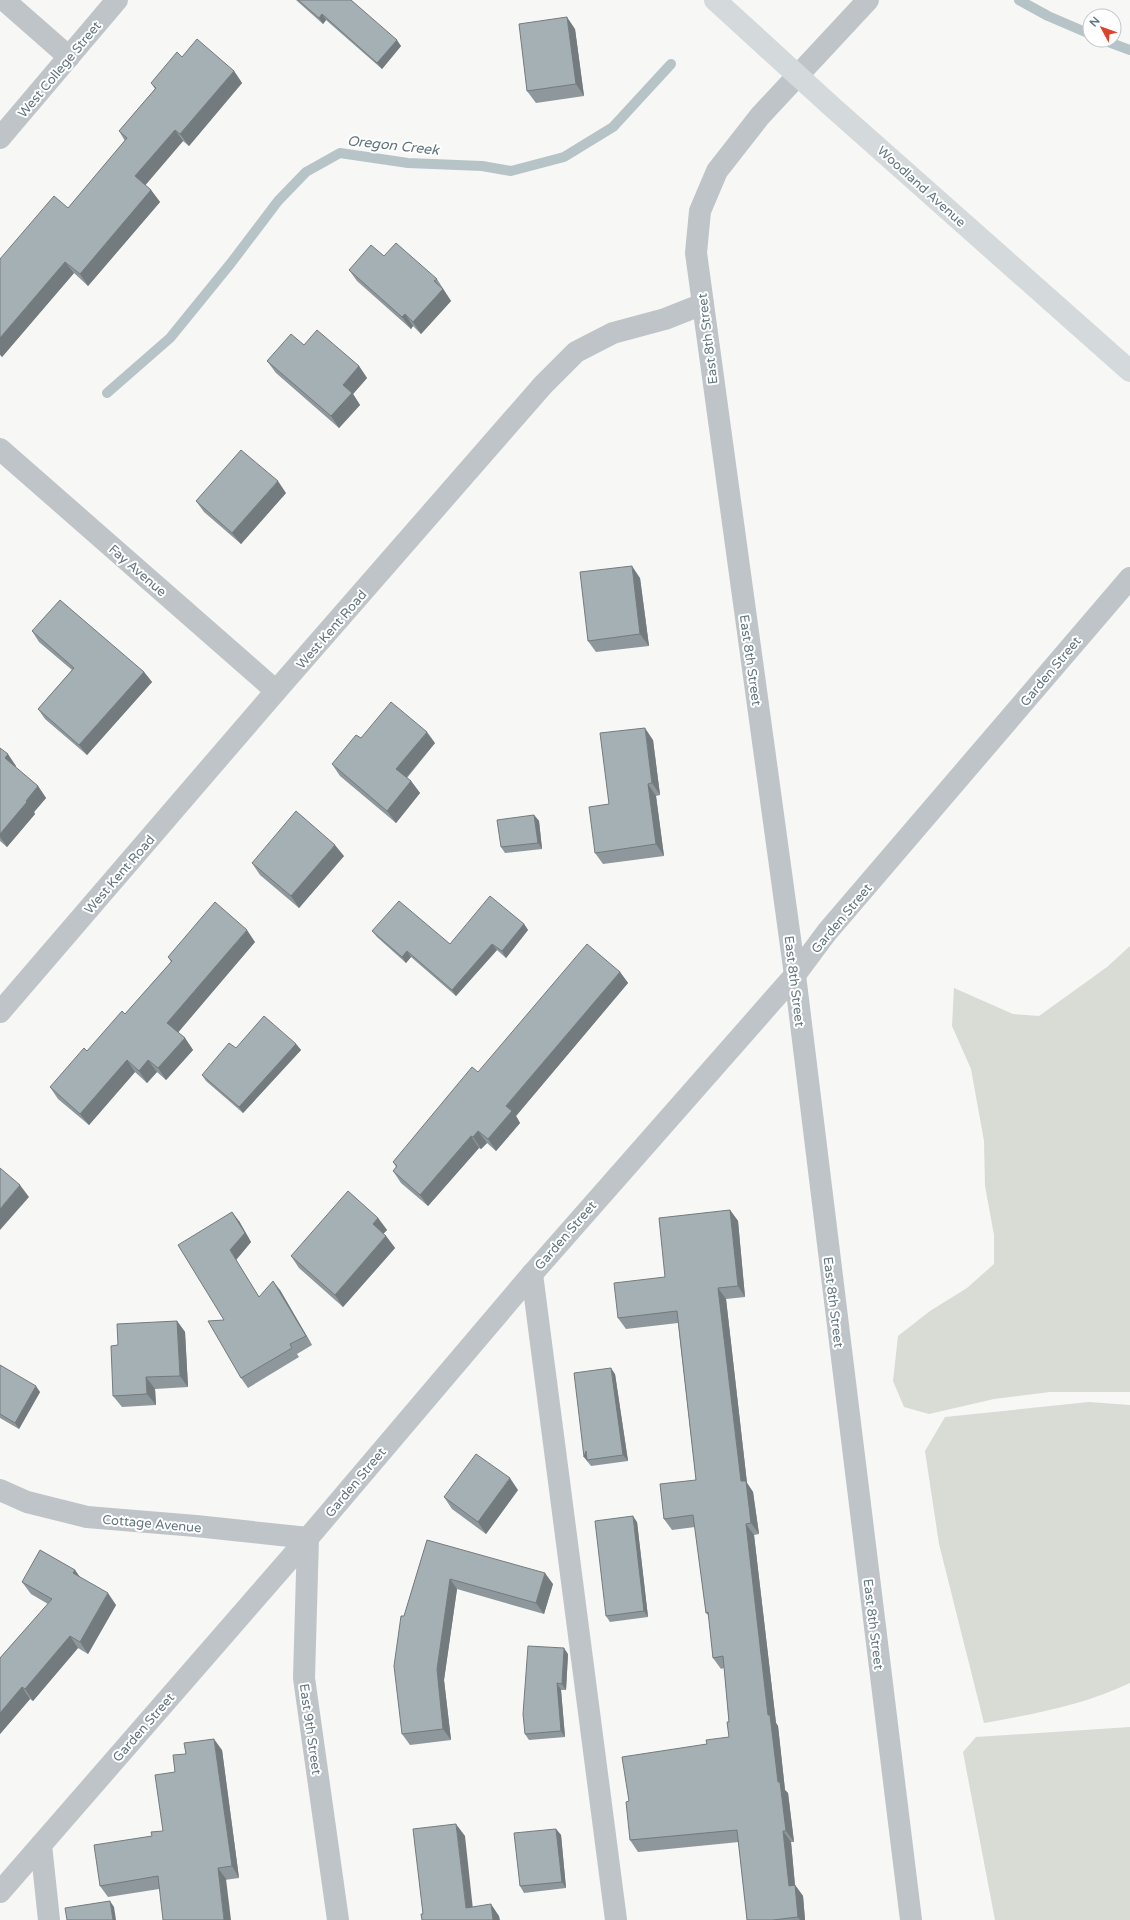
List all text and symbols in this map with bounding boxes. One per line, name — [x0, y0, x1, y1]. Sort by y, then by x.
north arrow — [1082, 8, 1122, 48]
text: N — [1087, 14, 1103, 29]
street label: West College Street — [15, 18, 105, 121]
water label: Oregon Creek — [346, 132, 441, 159]
street label: Woodland Avenue — [874, 143, 969, 231]
street label: East 8th Street — [694, 292, 722, 385]
street label: Fay Avenue — [105, 541, 169, 600]
street label: West Kent Road — [293, 587, 370, 672]
street label: East 8th Street — [736, 614, 764, 707]
street label: Garden Street — [1017, 634, 1085, 710]
street label: West Kent Road — [81, 832, 158, 917]
street label: Garden Street — [808, 881, 876, 957]
street label: East 8th Street — [780, 935, 808, 1028]
street label: Garden Street — [532, 1198, 600, 1273]
street label: East 8th Street — [819, 1256, 847, 1349]
street label: Garden Street — [322, 1445, 390, 1521]
street label: Cottage Avenue — [102, 1512, 202, 1536]
street label: East 8th Street — [859, 1578, 887, 1671]
street label: East 9th Street — [296, 1683, 324, 1776]
street label: Garden Street — [110, 1690, 178, 1765]

